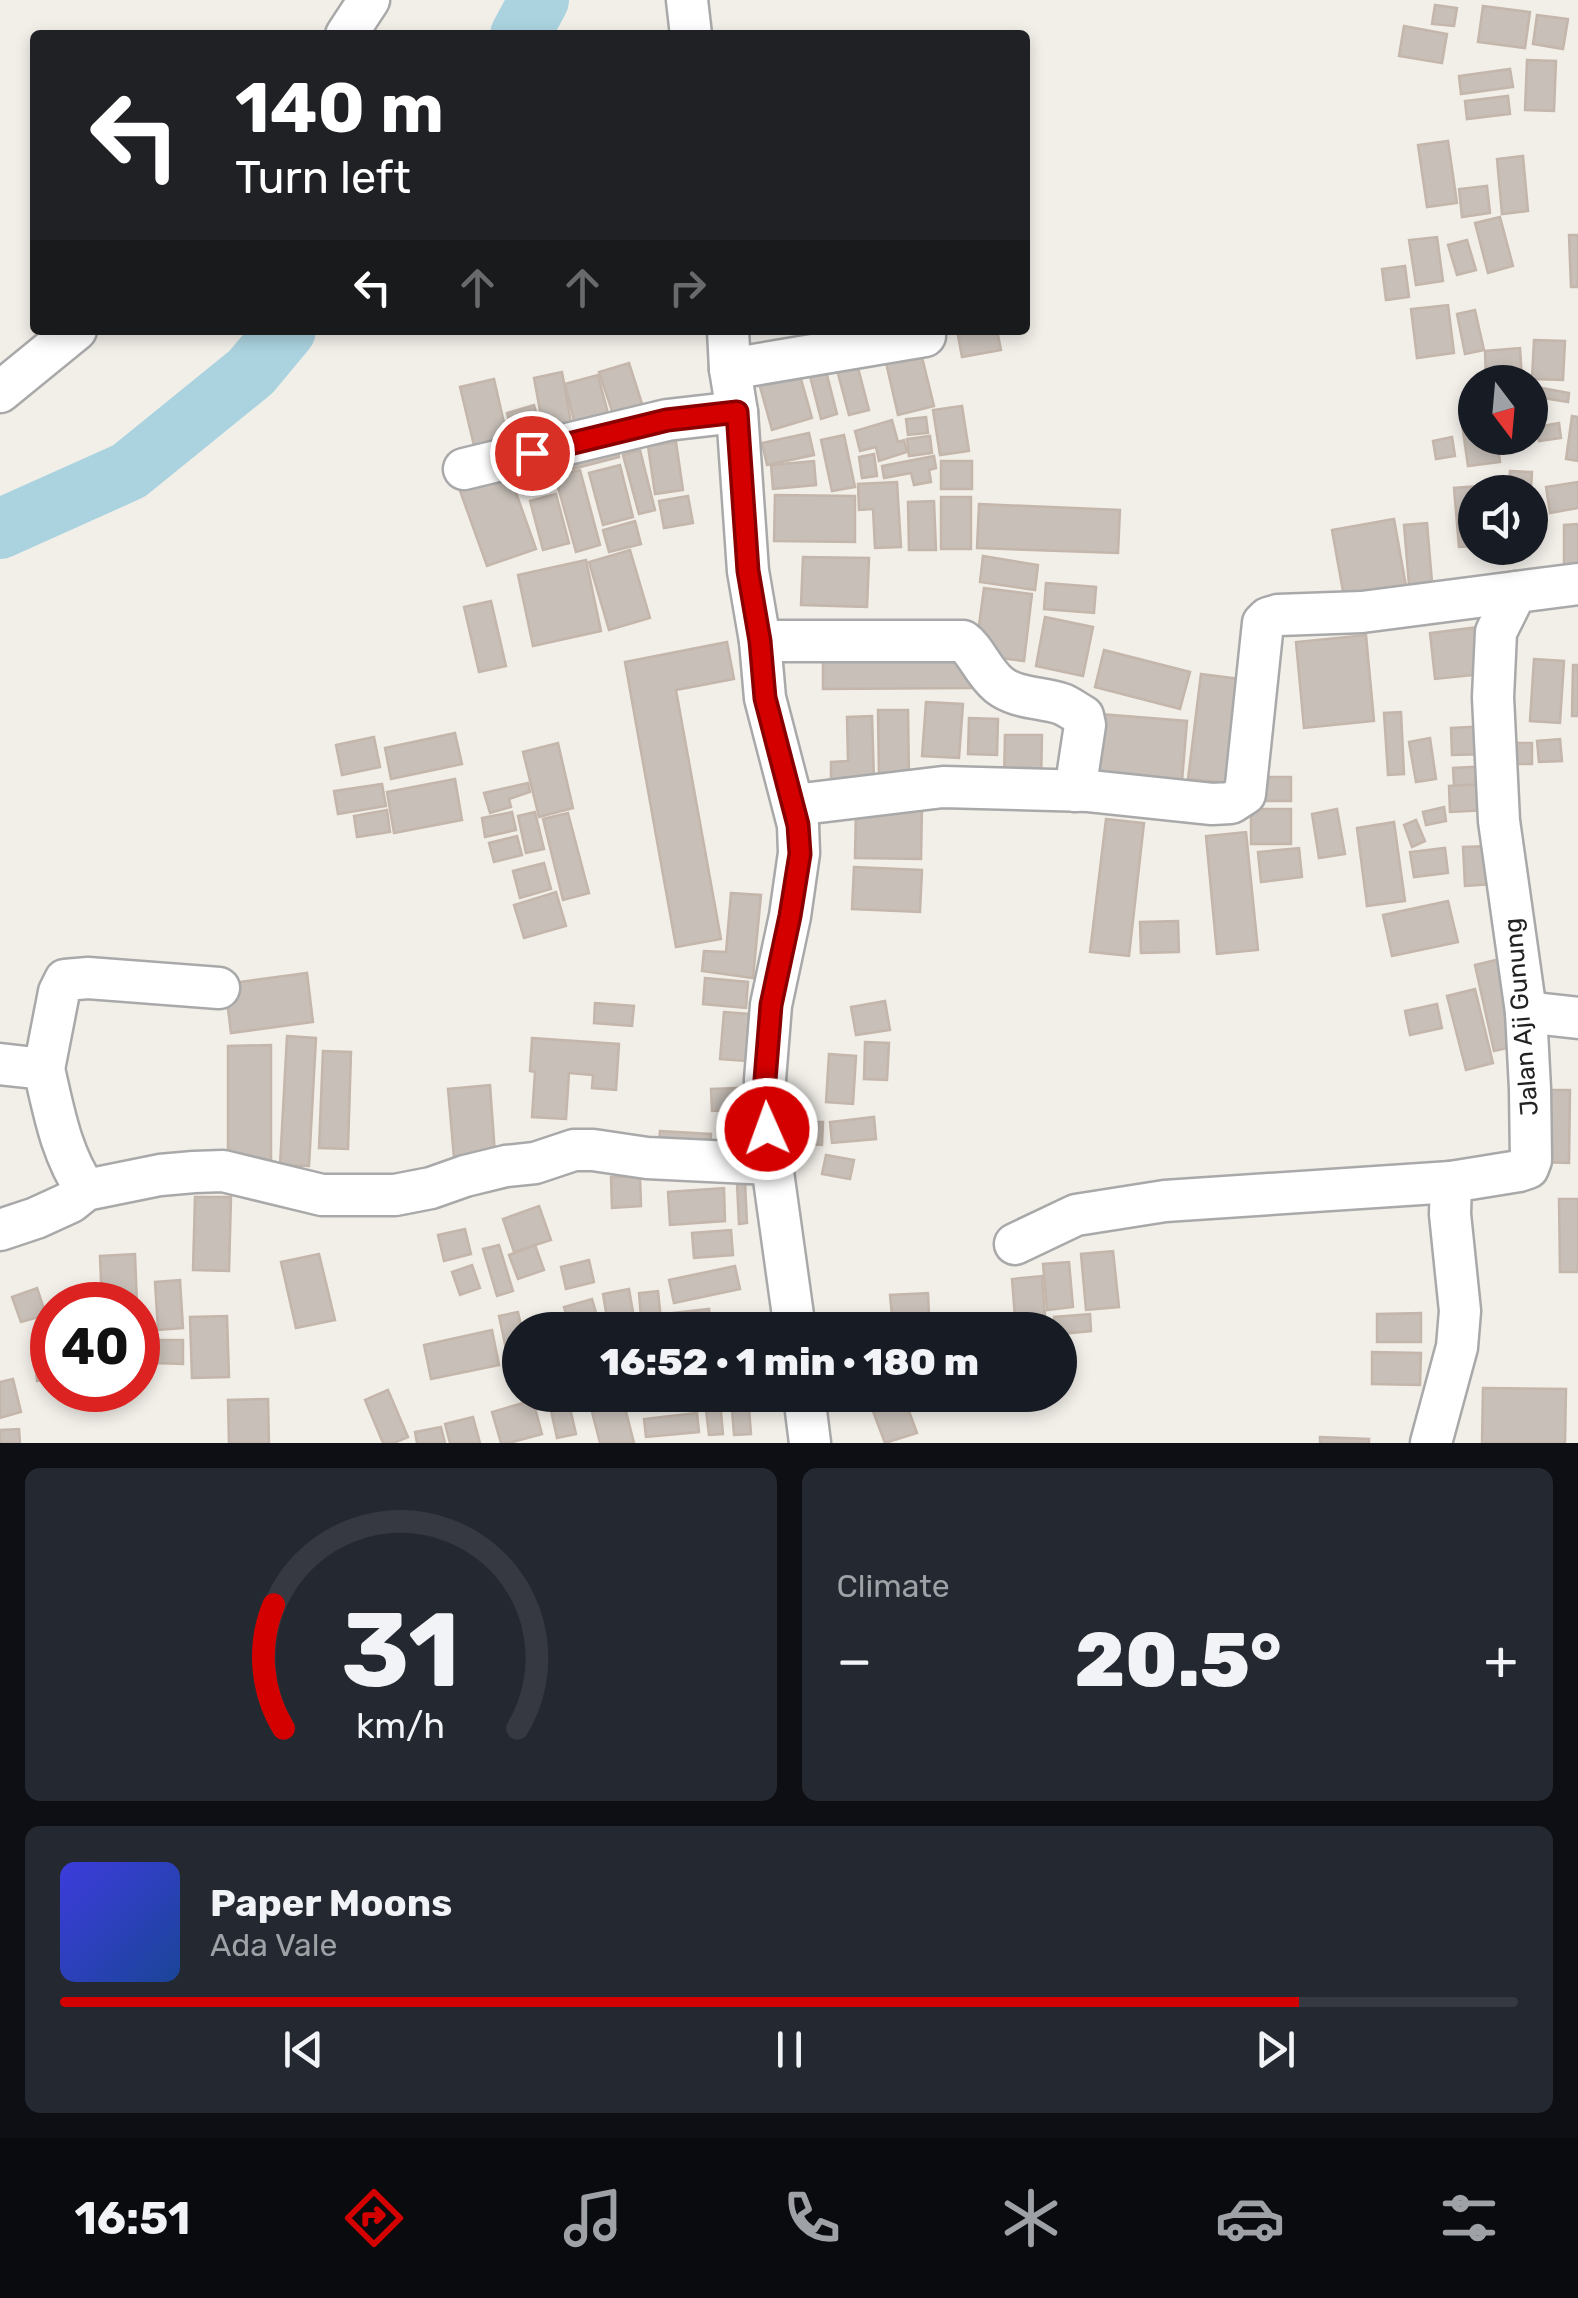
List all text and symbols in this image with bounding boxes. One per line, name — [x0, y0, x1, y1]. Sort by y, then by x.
text: 140 m — [235, 67, 444, 150]
icon: left — [70, 70, 200, 200]
text: Turn left — [235, 151, 411, 204]
icon: left — [345, 260, 400, 315]
icon: ahead — [450, 260, 505, 315]
icon: ahead — [555, 260, 610, 315]
icon: right — [660, 260, 715, 315]
north arrow — [1458, 365, 1548, 455]
map controls — [1458, 365, 1548, 565]
pin — [490, 411, 575, 496]
icon: arrive — [505, 426, 560, 481]
button: sound — [1458, 475, 1548, 565]
street label: Jalan Aji Gunung — [1498, 917, 1544, 1117]
position arrow — [715, 1077, 819, 1181]
speed limit sign: 40 — [30, 1282, 160, 1412]
text: 16:52 · 1 min · 180 m — [600, 1339, 979, 1385]
text: Climate — [837, 1567, 950, 1605]
text: 31 — [341, 1589, 460, 1712]
text: 20.5° — [1075, 1616, 1281, 1705]
text: − — [837, 1628, 872, 1693]
text: + — [1484, 1628, 1518, 1693]
text: km/h — [356, 1705, 445, 1747]
text: Paper Moons — [210, 1880, 452, 1926]
text: Ada Vale — [210, 1926, 337, 1964]
icon: previous — [276, 2022, 331, 2077]
icon: pause — [762, 2022, 817, 2077]
icon: next — [1248, 2022, 1303, 2077]
icon: directions — [339, 2183, 409, 2253]
icon: music — [558, 2183, 628, 2253]
icon: phone — [777, 2183, 847, 2253]
icon: climate — [996, 2183, 1066, 2253]
icon: car — [1215, 2183, 1285, 2253]
icon: filters — [1434, 2183, 1504, 2253]
text: 16:51 — [74, 2192, 190, 2245]

